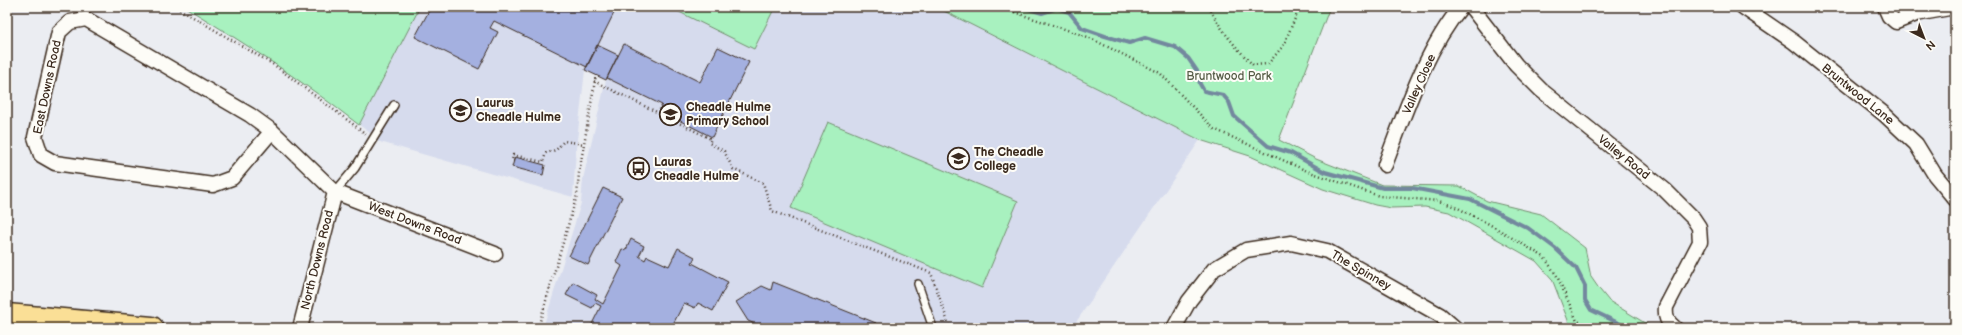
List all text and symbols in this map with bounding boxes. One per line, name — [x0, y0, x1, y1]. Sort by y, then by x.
north arrow — [1904, 18, 1944, 58]
text: N — [1923, 37, 1938, 53]
street label: East Downs Road — [30, 39, 65, 136]
street label: Valley Close — [1400, 52, 1439, 117]
street label: Bruntwood Lane — [1819, 61, 1897, 128]
park label: Bruntwood Park — [1186, 69, 1272, 84]
place label: Laurus Cheadle Hulme — [476, 96, 561, 125]
school or university icon: Laurus Cheadle Hulme — [447, 97, 473, 123]
place label: Cheadle Hulme Primary School — [686, 100, 771, 129]
school or university icon: Cheadle Hulme Primary School — [658, 101, 684, 127]
street label: Valley Road — [1595, 132, 1653, 183]
place label: The Cheadle College — [974, 145, 1043, 174]
school or university icon: The Cheadle College — [946, 146, 972, 172]
place label: Lauras Cheadle Hulme — [654, 155, 739, 184]
bus stop icon: Lauras Cheadle Hulme — [626, 156, 652, 182]
street label: West Downs Road — [366, 199, 464, 248]
street label: North Downs Road — [298, 209, 337, 312]
street label: The Spinney — [1328, 247, 1394, 294]

